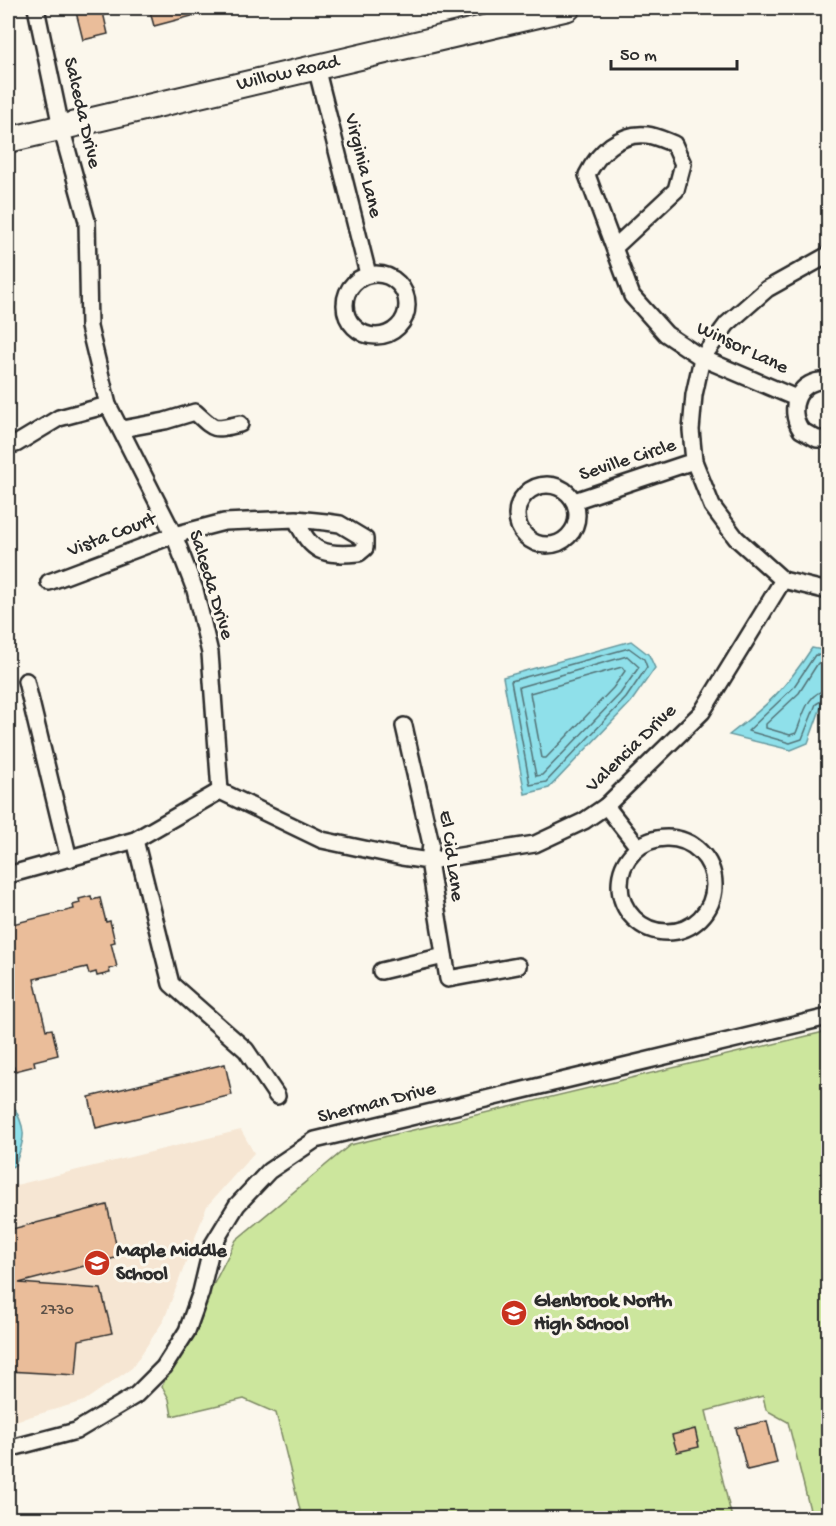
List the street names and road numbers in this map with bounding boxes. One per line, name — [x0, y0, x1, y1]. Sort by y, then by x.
street label: Willow Road — [235, 51, 344, 97]
street label: Salceda Drive — [57, 55, 105, 171]
street label: Virginia Lane — [338, 111, 386, 221]
street label: Winsor Lane — [692, 318, 792, 381]
street label: Seville Circle — [577, 434, 680, 487]
street label: Vista Court — [64, 508, 161, 564]
street label: Salceda Drive — [182, 528, 238, 643]
street label: Valencia Drive — [581, 700, 683, 799]
street label: El Cid Lane — [432, 809, 468, 904]
street label: Sherman Drive — [316, 1078, 439, 1130]

